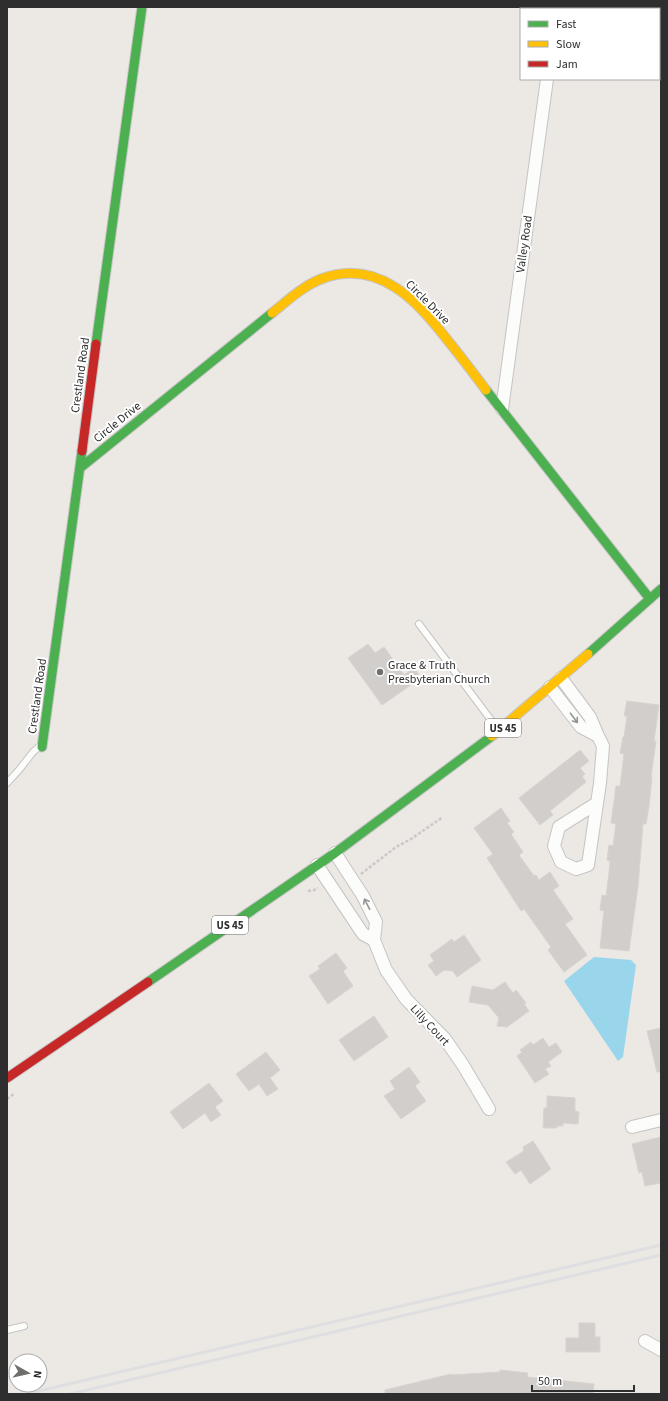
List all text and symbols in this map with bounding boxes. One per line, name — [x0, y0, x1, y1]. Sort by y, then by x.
legend — [520, 8, 660, 80]
text: Fast — [556, 16, 576, 33]
text: Slow — [556, 36, 581, 53]
text: Jam — [556, 56, 578, 73]
street label: Valley Road — [512, 214, 537, 274]
street label: Circle Drive — [402, 276, 454, 328]
street label: Crestland Road — [67, 336, 94, 414]
street label: Circle Drive — [90, 398, 145, 447]
street label: Crestland Road — [24, 657, 51, 735]
place label: Grace & Truth Presbyterian Church — [388, 657, 490, 688]
marker: Grace & Truth Presbyterian Church — [375, 667, 385, 677]
one-way arrow — [570, 713, 578, 724]
road number: US 45 — [485, 719, 521, 737]
one-way arrow — [362, 898, 370, 910]
road number: US 45 — [212, 916, 248, 934]
street label: Lilly Court — [406, 1001, 453, 1050]
north arrow — [8, 1353, 48, 1393]
scale bar — [532, 1367, 634, 1393]
text: N — [29, 1370, 45, 1379]
text: 50 m — [538, 1373, 562, 1390]

